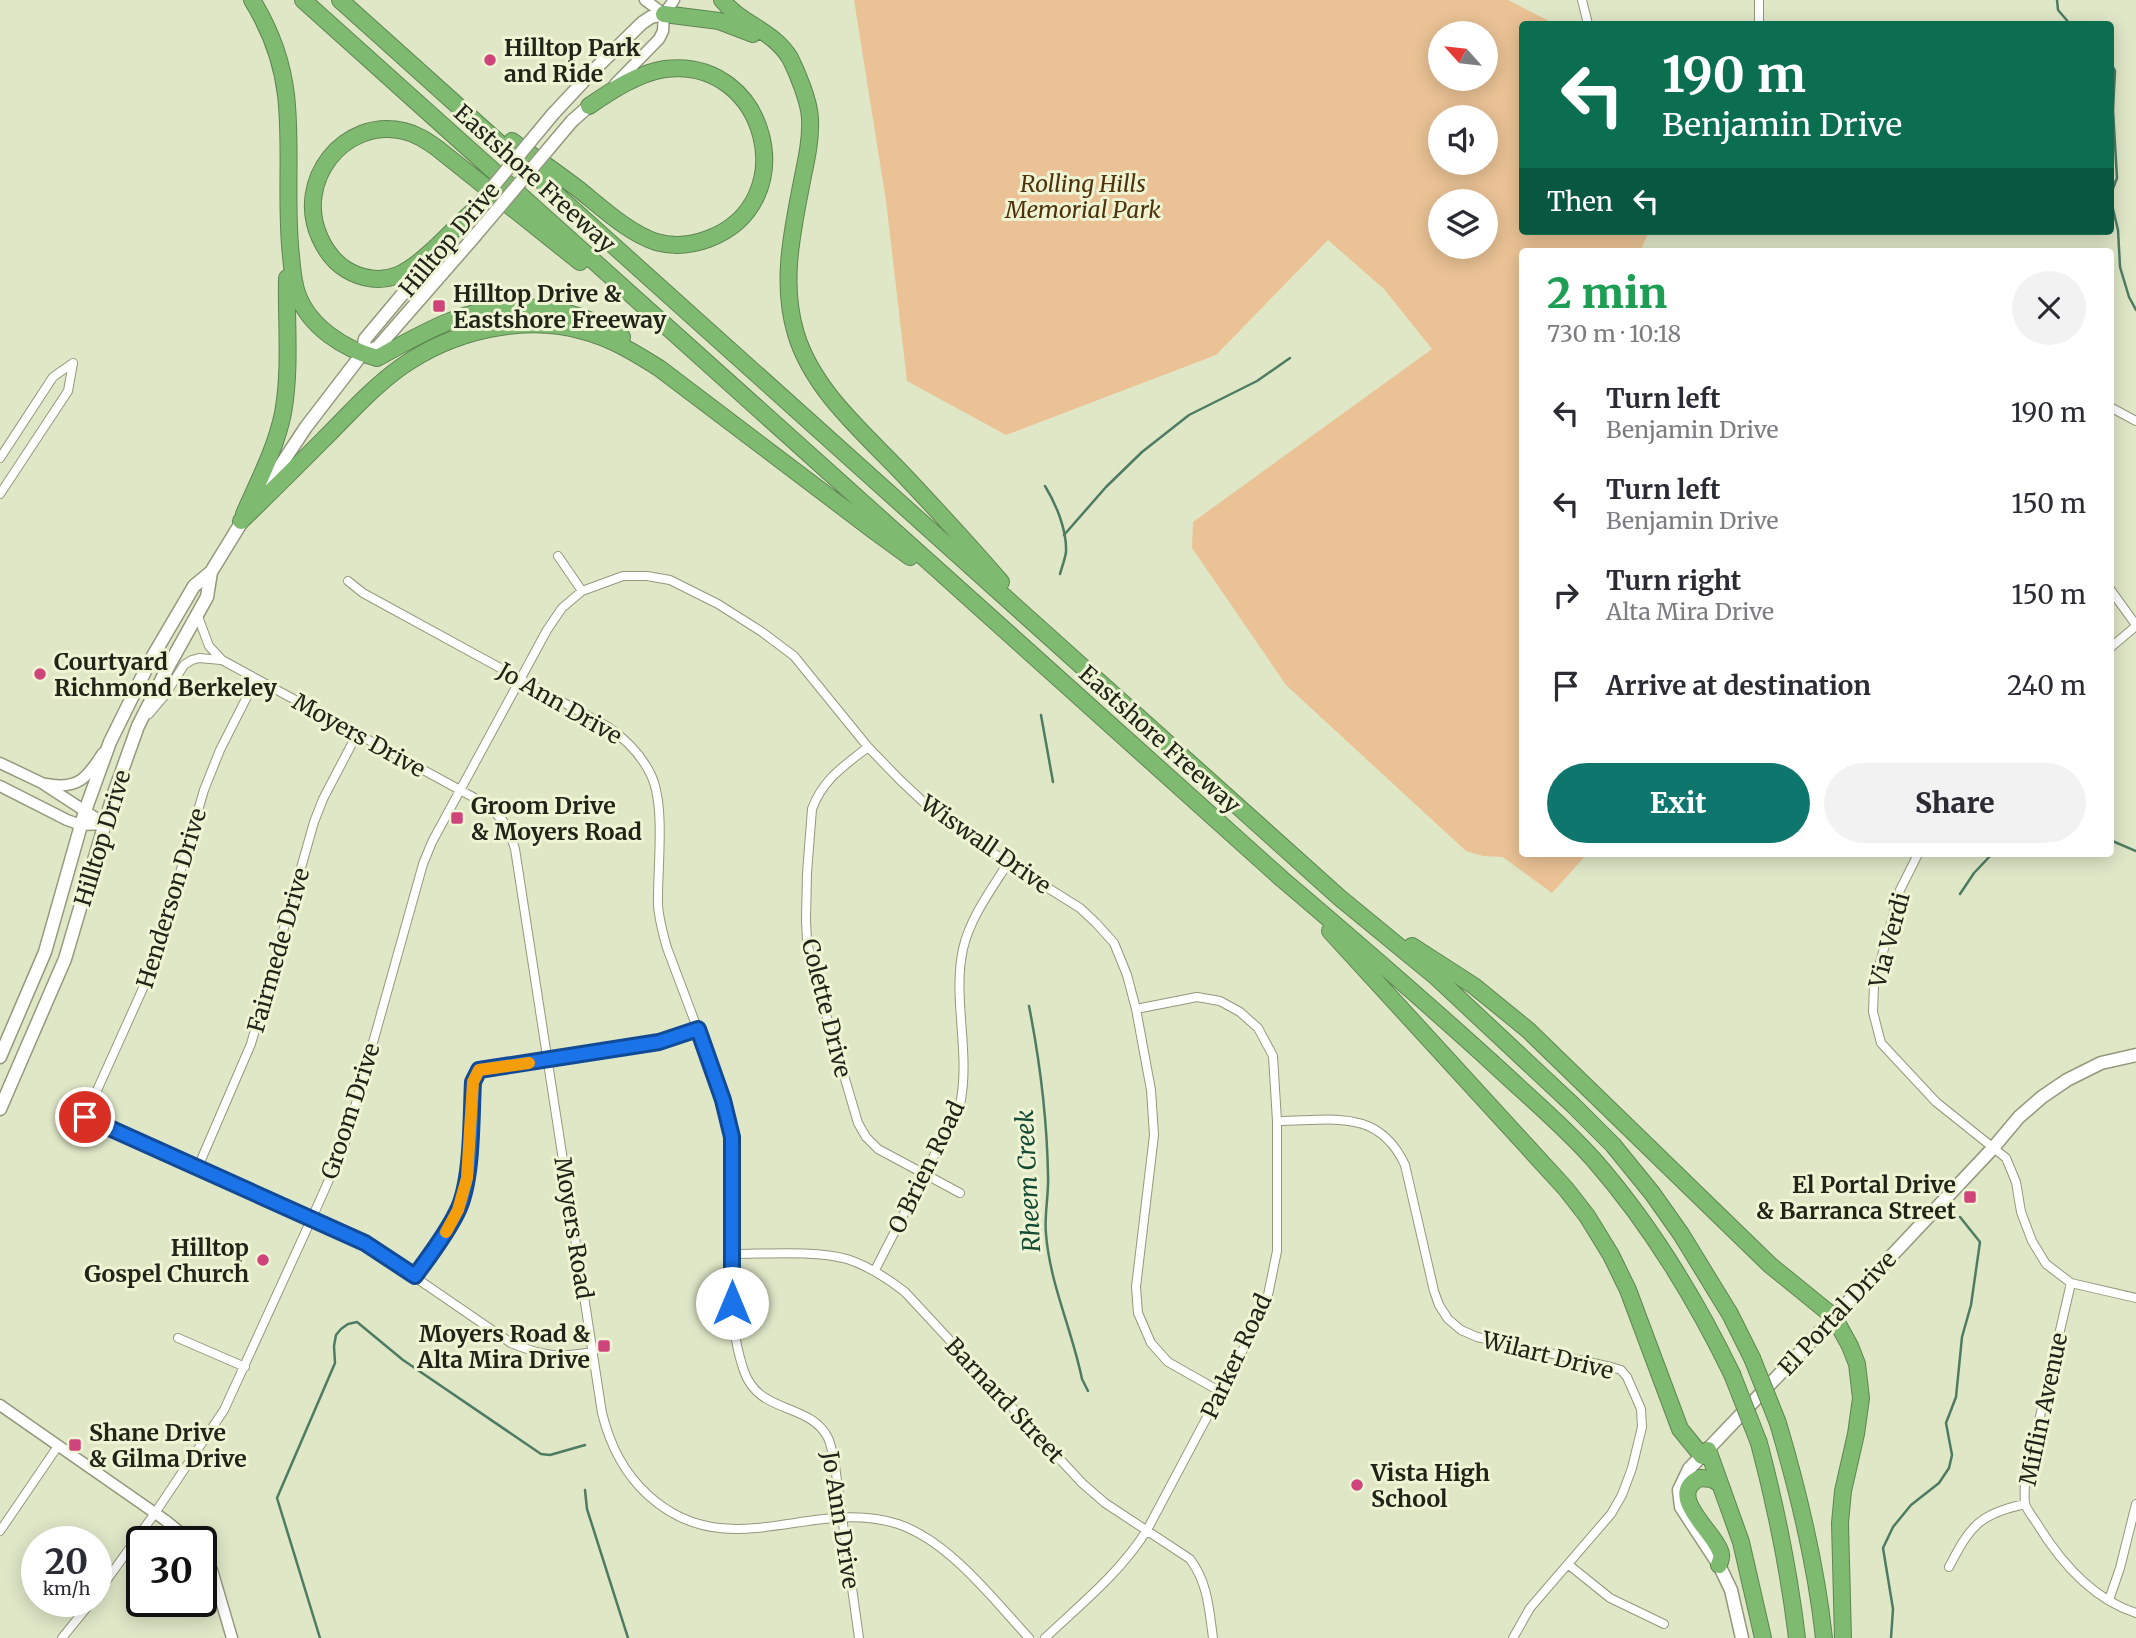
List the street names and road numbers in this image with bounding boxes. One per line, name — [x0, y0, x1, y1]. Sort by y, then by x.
street label: Eastshore Freeway — [448, 98, 622, 259]
street label: Hilltop Drive — [393, 176, 505, 302]
street label: Jo Ann Drive — [492, 655, 627, 750]
street label: Eastshore Freeway — [1073, 659, 1247, 820]
street label: Moyers Drive — [287, 687, 431, 783]
street label: Hilltop Drive — [68, 766, 136, 910]
street label: Wiswall Drive — [914, 788, 1057, 900]
street label: Henderson Drive — [130, 805, 212, 991]
street label: Fairmede Drive — [241, 864, 315, 1036]
street label: Via Verdi — [1862, 889, 1916, 992]
street label: Colette Drive — [796, 936, 858, 1080]
street label: Groom Drive — [314, 1039, 386, 1183]
street label: O Brien Road — [881, 1096, 971, 1238]
street label: Moyers Road — [548, 1155, 600, 1301]
street label: El Portal Drive — [1772, 1245, 1902, 1381]
street label: Parker Road — [1194, 1289, 1278, 1423]
street label: Wilart Drive — [1478, 1324, 1617, 1385]
street label: Miflin Avenue — [2013, 1330, 2073, 1488]
street label: Barnard Street — [939, 1331, 1071, 1469]
street label: Jo Ann Drive — [816, 1448, 866, 1591]

